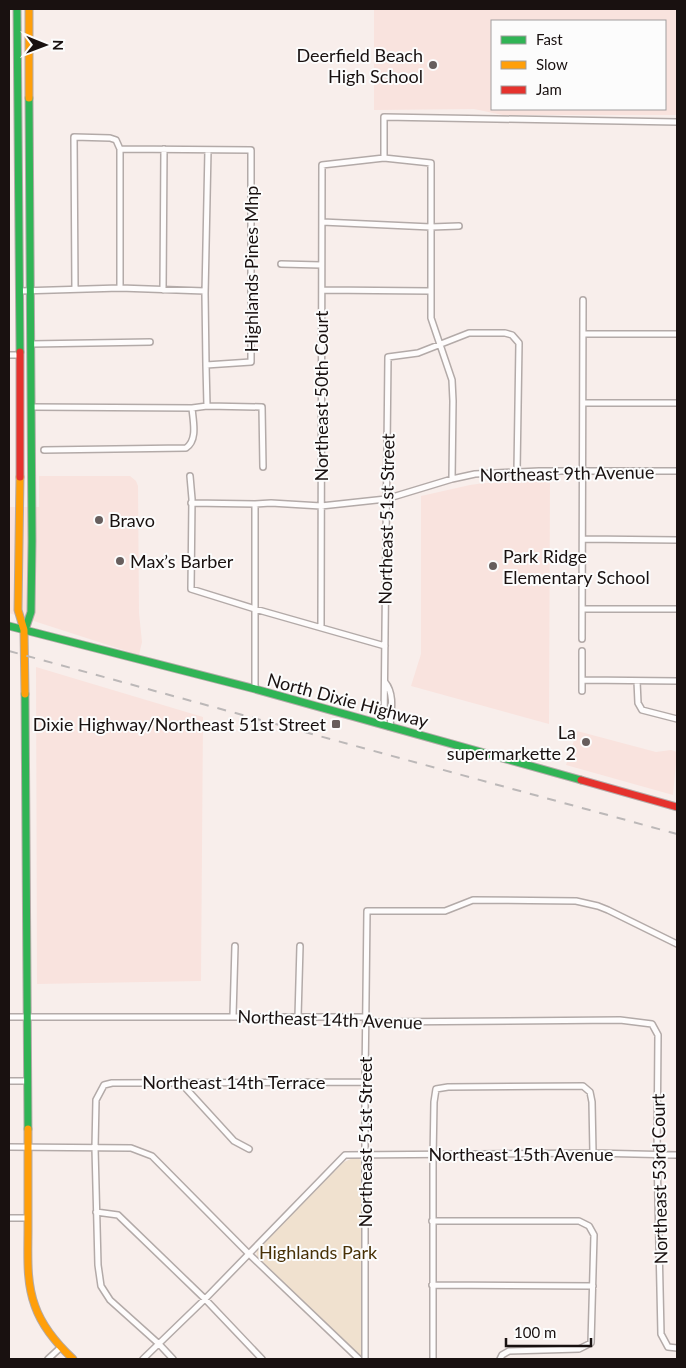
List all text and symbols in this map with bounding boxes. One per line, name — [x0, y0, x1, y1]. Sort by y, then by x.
north arrow — [20, 20, 70, 70]
legend — [491, 20, 666, 110]
text: Fast — [536, 30, 563, 48]
text: N — [50, 40, 67, 51]
place label: Deerfield Beach High School — [297, 44, 423, 87]
text: Slow — [536, 55, 568, 73]
marker: Deerfield Beach High School — [427, 59, 439, 71]
text: Jam — [536, 80, 562, 98]
street label: Highlands Pines Mhp — [240, 186, 262, 352]
street label: Northeast 50th Court — [310, 310, 332, 482]
street label: Northeast 51st Street — [374, 433, 399, 605]
street label: Northeast 9th Avenue — [480, 460, 654, 486]
place label: Bravo — [109, 509, 155, 531]
marker: Bravo — [93, 514, 105, 526]
place label: Park Ridge Elementary School — [503, 545, 650, 588]
place label: Max’s Barber — [130, 550, 234, 572]
marker: Max’s Barber — [114, 555, 126, 567]
marker: Park Ridge Elementary School — [487, 560, 499, 572]
street label: North Dixie Highway — [265, 668, 432, 732]
place label: Dixie Highway/Northeast 51st Street — [33, 713, 327, 735]
marker: Dixie Highway/Northeast 51st Street — [330, 718, 342, 730]
place label: La supermarkette 2 — [447, 721, 576, 764]
marker: La supermarkette 2 — [580, 736, 592, 748]
street label: Northeast 14th Avenue — [237, 1005, 423, 1033]
street label: Northeast 51st Street — [354, 1056, 376, 1228]
street label: Northeast 14th Terrace — [142, 1071, 326, 1093]
street label: Northeast 53rd Court — [647, 1093, 671, 1265]
street label: Northeast 15th Avenue — [429, 1143, 614, 1165]
park label: Highlands Park — [259, 1241, 378, 1263]
scale bar — [506, 1316, 591, 1348]
text: 100 m — [514, 1323, 556, 1341]

